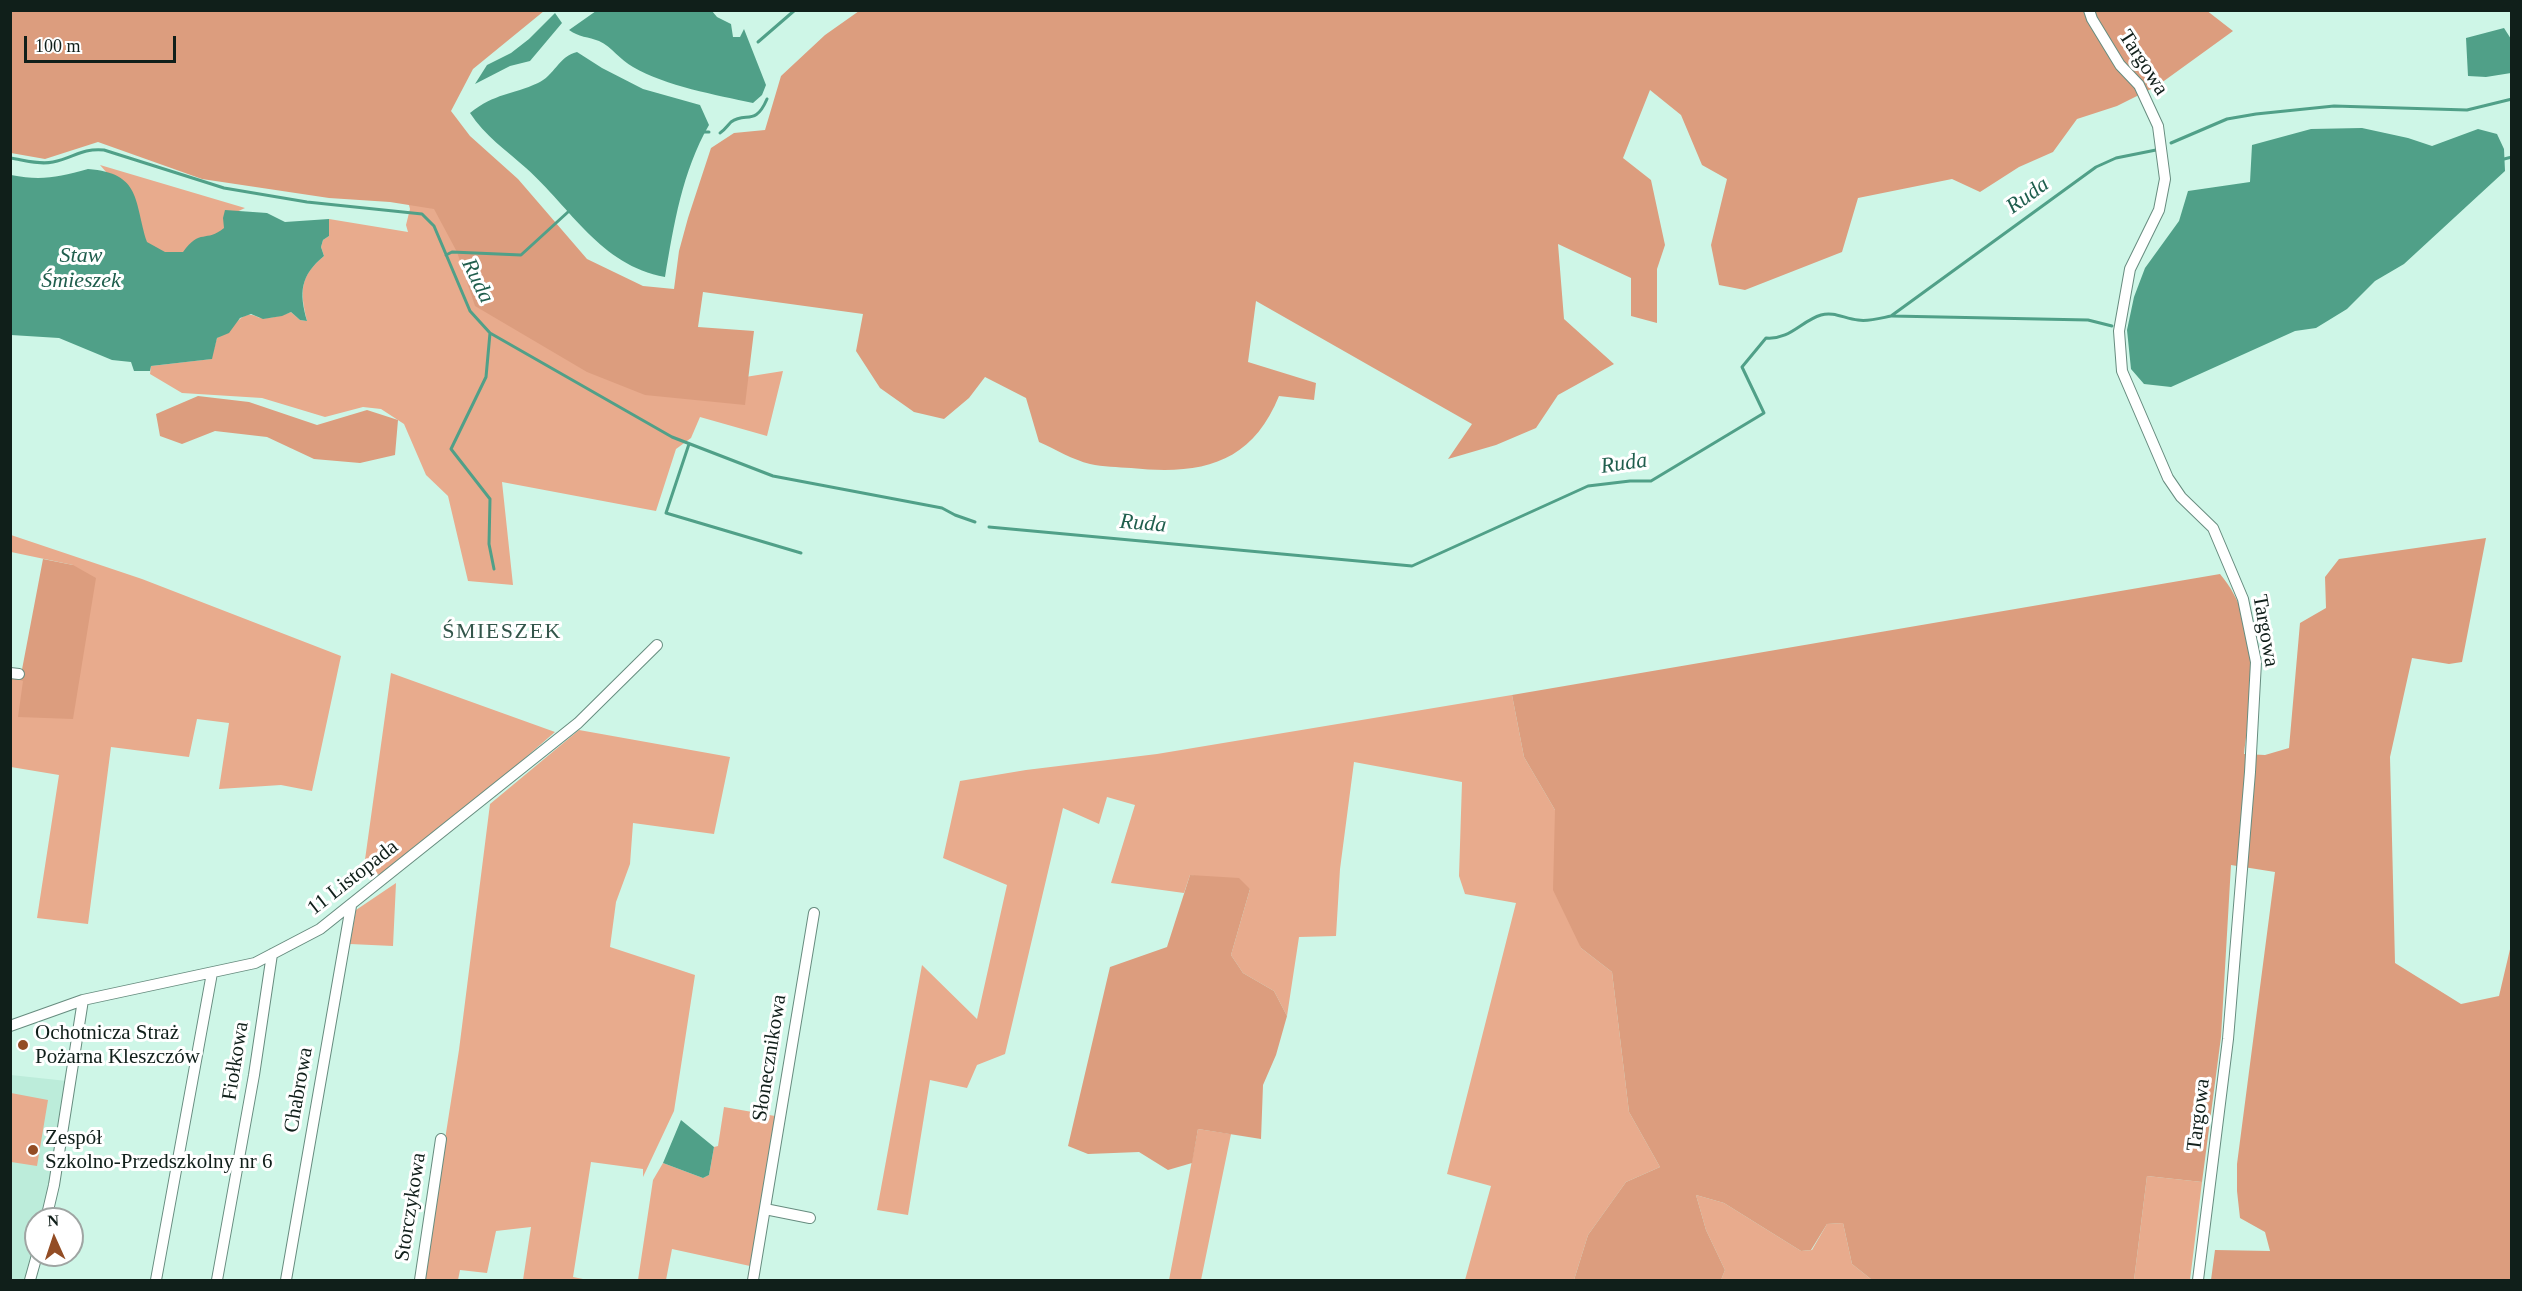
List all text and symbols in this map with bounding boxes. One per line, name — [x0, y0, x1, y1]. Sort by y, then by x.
scale bar — [27, 24, 178, 62]
street label: Targowa — [2113, 26, 2173, 100]
text: 100 m — [35, 36, 81, 56]
water label: Ruda — [2001, 172, 2055, 220]
water label: Staw Śmieszek — [41, 243, 121, 294]
water label: Ruda — [455, 254, 499, 308]
water label: Ruda — [1599, 448, 1649, 480]
water label: Ruda — [1119, 509, 1167, 539]
street label: Targowa — [2246, 593, 2284, 669]
district label: ŚMIESZEK — [442, 619, 562, 645]
street label: 11 Listopada — [303, 835, 403, 921]
street label: Słonecznikowa — [748, 993, 792, 1123]
place label: Ochotnicza Straż Pożarna Kleszczów — [35, 1020, 200, 1070]
street label: Fiołkowa — [217, 1020, 255, 1102]
marker: Ochotnicza Straż Pożarna Kleszczów — [16, 1038, 30, 1052]
street label: Chabrowa — [279, 1045, 319, 1135]
street label: Targowa — [2182, 1077, 2216, 1153]
place label: Zespół Szkolno-Przedszkolny nr 6 — [45, 1125, 272, 1175]
marker: Zespół Szkolno-Przedszkolny nr 6 — [26, 1143, 40, 1157]
street label: Storczykowa — [390, 1151, 432, 1263]
north arrow — [24, 1207, 84, 1267]
text: N — [47, 1212, 59, 1229]

